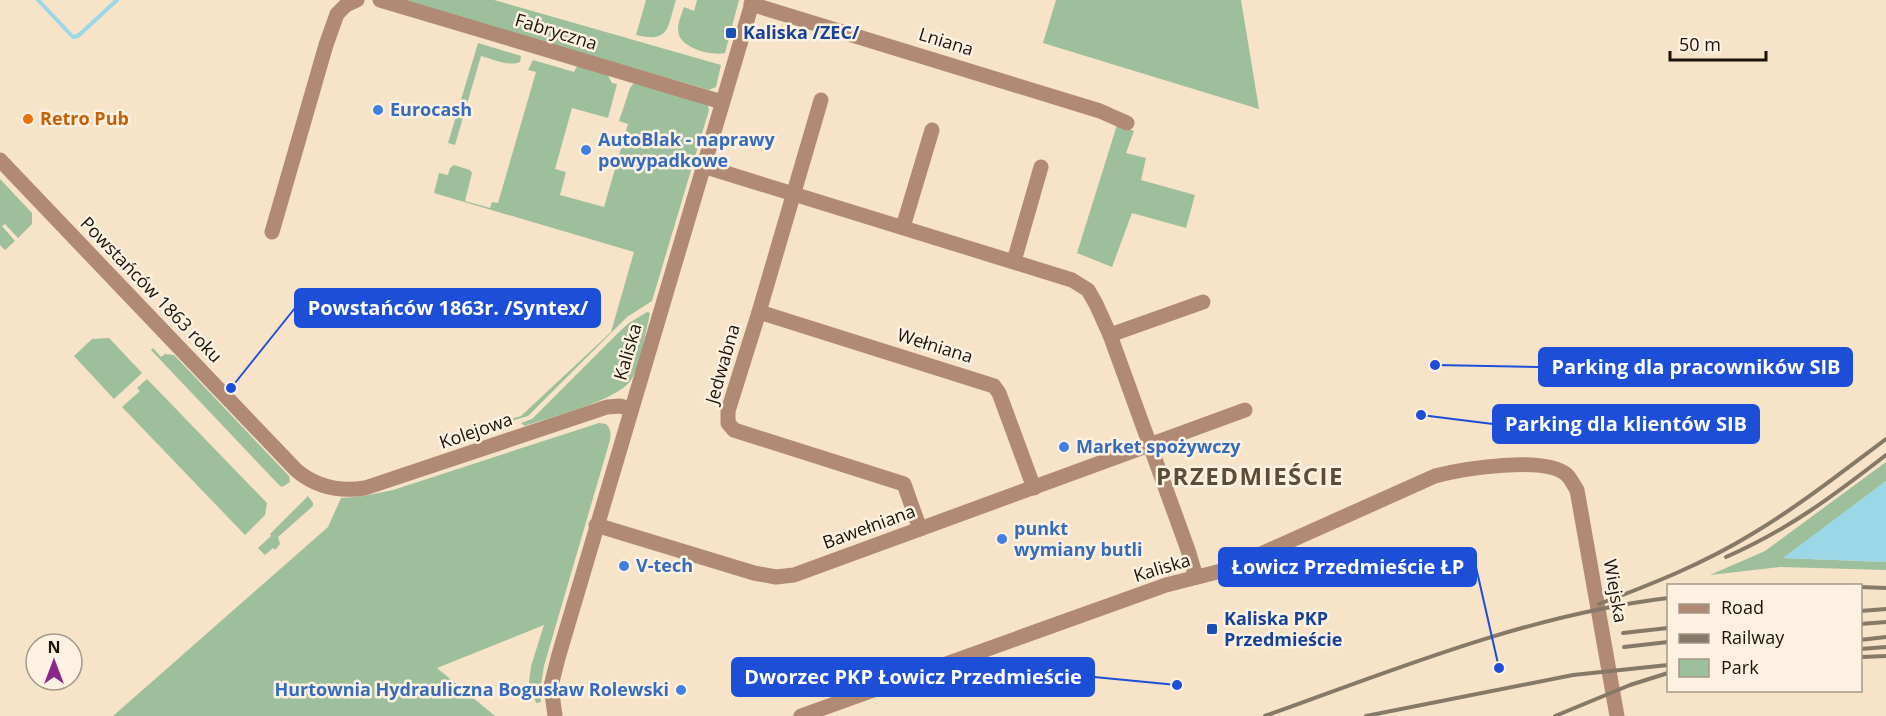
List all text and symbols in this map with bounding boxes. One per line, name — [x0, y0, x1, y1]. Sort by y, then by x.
street label: Fabryczna — [512, 7, 600, 55]
place label: Kaliska /ZEC/ — [743, 20, 860, 44]
street label: Lniana — [916, 21, 977, 61]
scale bar — [1670, 24, 1766, 62]
marker: Kaliska /ZEC/ — [724, 26, 738, 40]
text: 50 m — [1679, 32, 1721, 56]
place label: Eurocash — [390, 97, 472, 121]
marker: Eurocash — [371, 103, 385, 117]
place label: Retro Pub — [40, 106, 129, 130]
marker: Retro Pub — [21, 112, 35, 126]
place label: AutoBlak - naprawy powypadkowe — [598, 127, 776, 172]
marker: AutoBlak - naprawy powypadkowe — [579, 143, 593, 157]
street label: Powstańców 1863 roku — [76, 211, 228, 368]
callout: Powstańców 1863r. /Syntex/ — [295, 289, 600, 327]
text: Powstańców 1863r. /Syntex/ — [308, 294, 589, 321]
street label: Kaliska — [607, 320, 647, 383]
street label: Jedwabna — [699, 321, 745, 408]
street label: Wełniana — [895, 322, 976, 368]
callout: Parking dla pracowników SIB — [1539, 348, 1852, 386]
text: Parking dla pracowników SIB — [1552, 353, 1840, 380]
callout: Parking dla klientów SIB — [1493, 405, 1759, 443]
street label: Kolejowa — [436, 406, 515, 454]
text: Parking dla klientów SIB — [1505, 410, 1747, 437]
place label: Market spożywczy — [1076, 434, 1241, 458]
marker: Market spożywczy — [1057, 440, 1071, 454]
district label: PRZEDMIEŚCIE — [1156, 459, 1344, 492]
street label: Bawełniana — [819, 498, 918, 554]
place label: punkt wymiany butli — [1014, 516, 1142, 561]
marker: punkt wymiany butli — [995, 532, 1009, 546]
street label: Kaliska — [1130, 547, 1193, 587]
callout: Łowicz Przedmieście ŁP — [1219, 548, 1476, 586]
place label: V-tech — [636, 553, 693, 577]
text: Łowicz Przedmieście ŁP — [1232, 553, 1464, 580]
street label: Wiejska — [1599, 557, 1633, 624]
marker: V-tech — [617, 559, 631, 573]
legend — [1667, 584, 1862, 692]
text: Road — [1721, 595, 1764, 619]
place label: Kaliska PKP Przedmieście — [1224, 606, 1342, 651]
marker: Kaliska PKP Przedmieście — [1205, 622, 1219, 636]
text: Railway — [1721, 625, 1785, 649]
north arrow — [24, 632, 84, 692]
text: N — [47, 636, 61, 658]
text: Park — [1721, 655, 1759, 679]
callout: Dworzec PKP Łowicz Przedmieście — [732, 658, 1094, 696]
text: Dworzec PKP Łowicz Przedmieście — [744, 663, 1082, 690]
place label: Hurtownia Hydrauliczna Bogusław Rolewski — [275, 677, 669, 701]
marker: Hurtownia Hydrauliczna Bogusław Rolewski — [674, 683, 688, 697]

